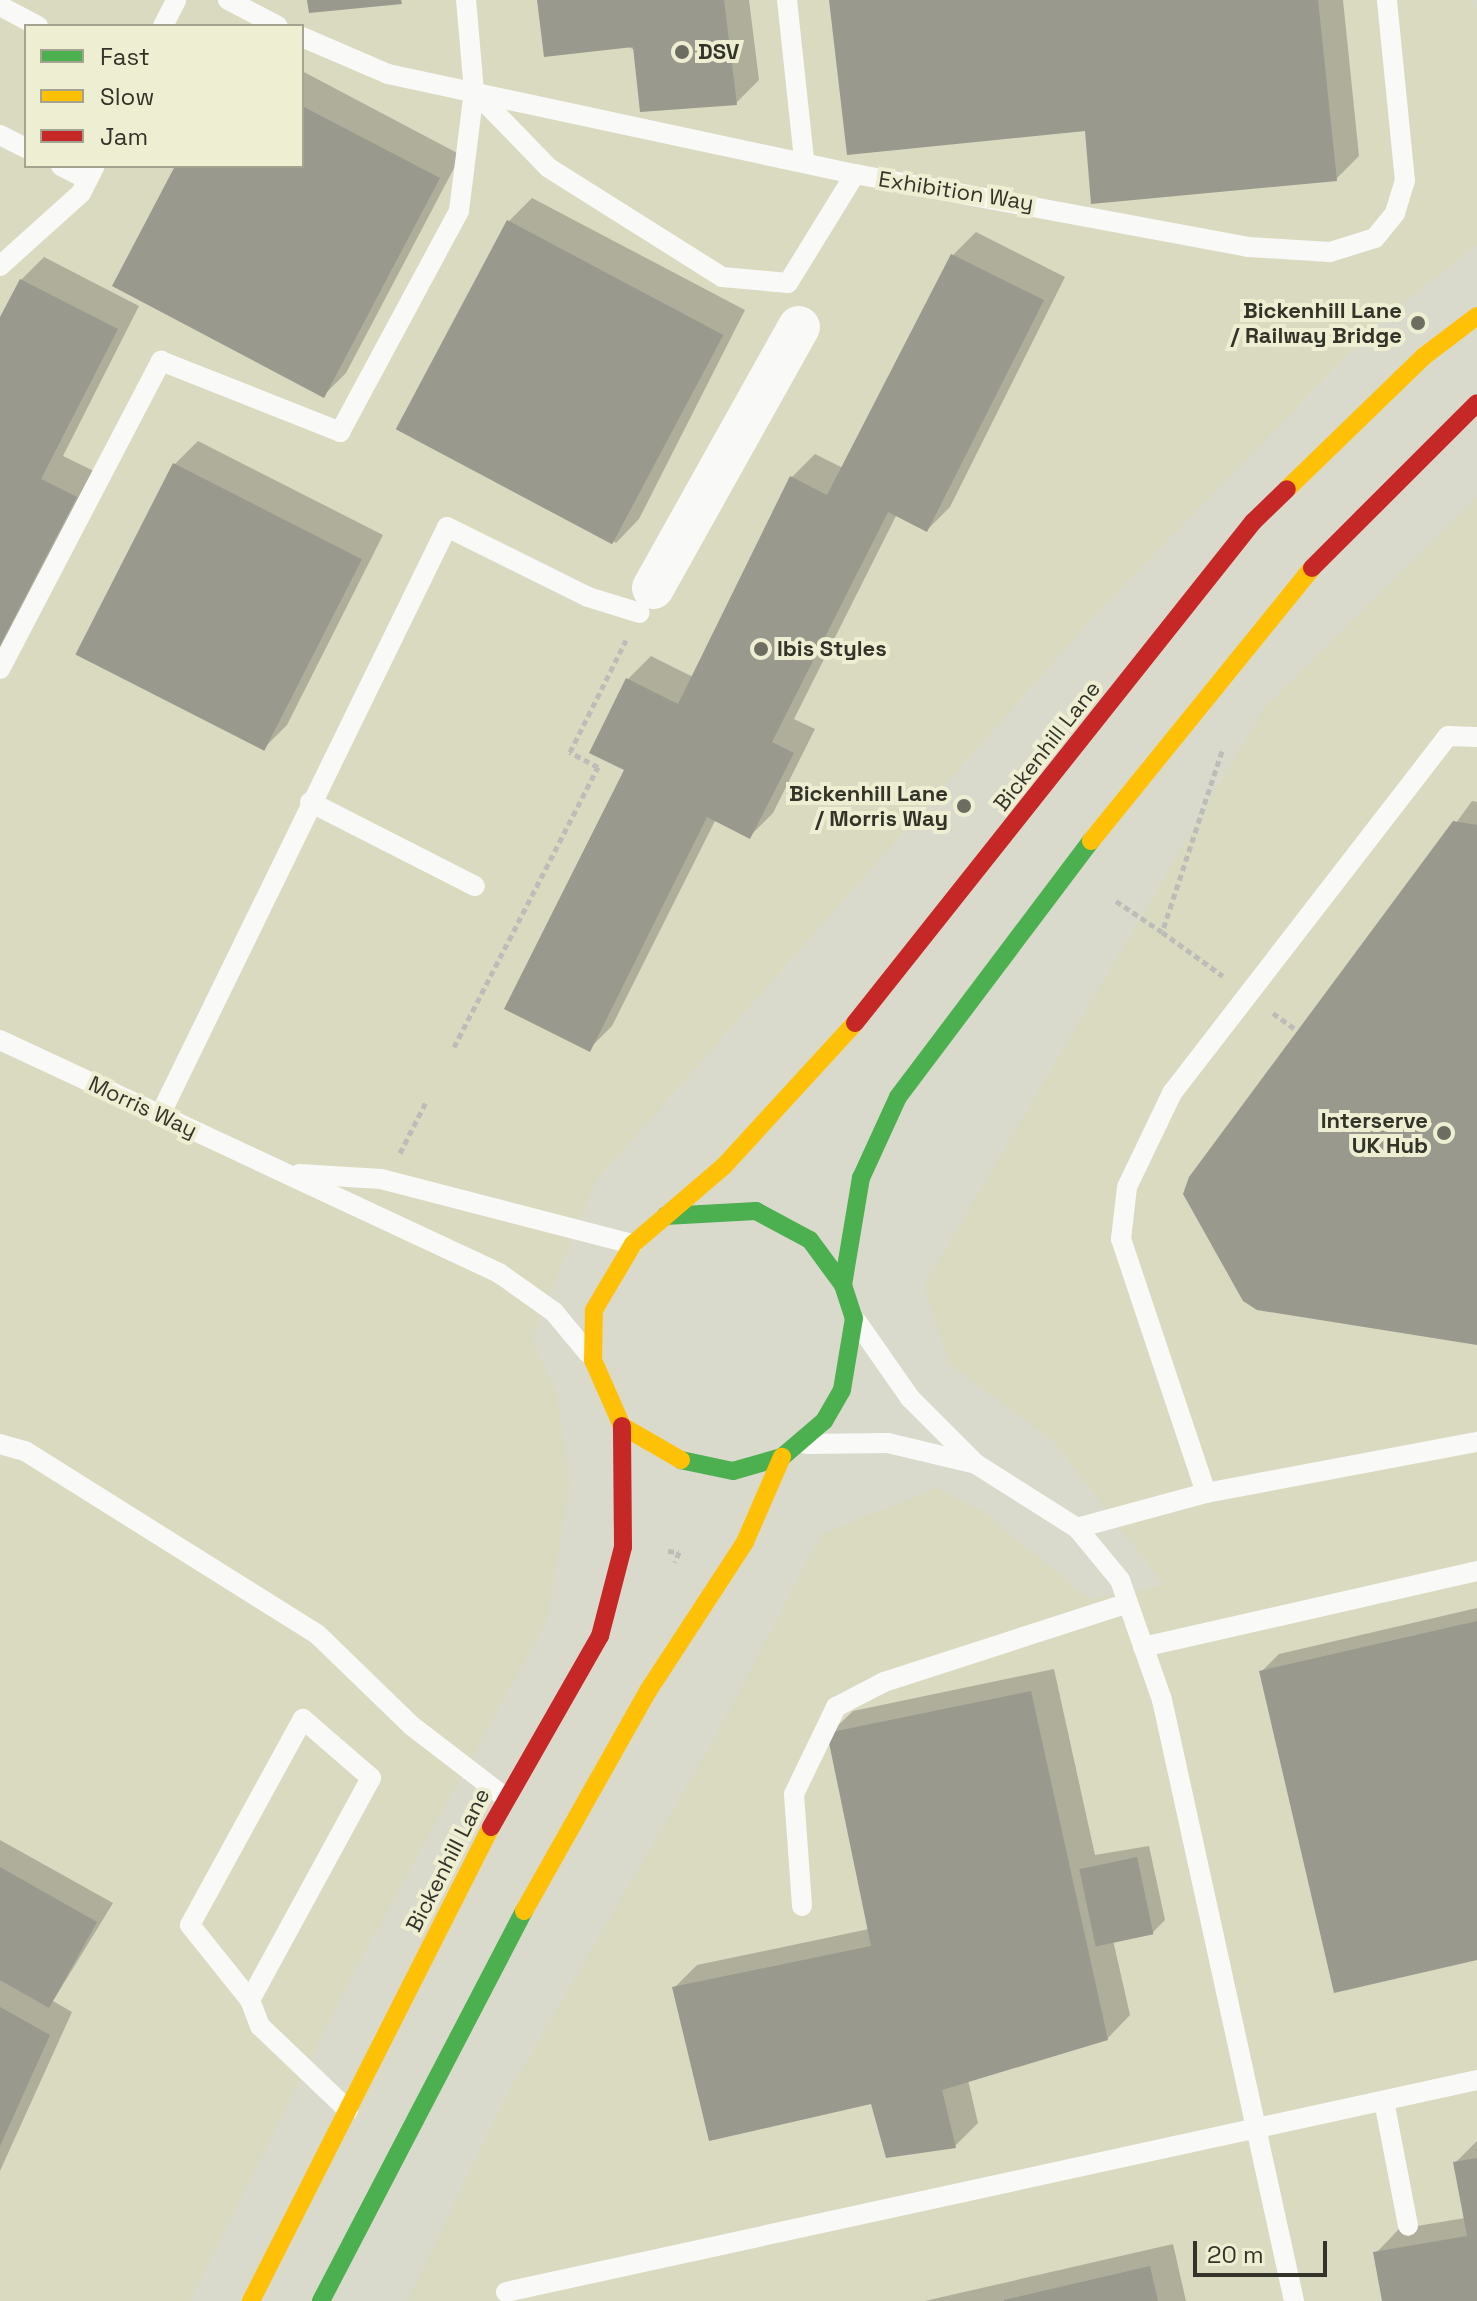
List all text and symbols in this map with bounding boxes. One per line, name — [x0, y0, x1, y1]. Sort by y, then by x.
legend — [24, 24, 304, 168]
place label: DSV — [698, 39, 739, 65]
text: Fast — [100, 41, 150, 72]
marker: DSV — [673, 43, 691, 61]
text: Slow — [100, 81, 154, 112]
text: Jam — [100, 121, 148, 152]
street label: Exhibition Way — [876, 166, 1036, 216]
place label: Bickenhill Lane / Railway Bridge — [1231, 297, 1402, 348]
marker: Bickenhill Lane / Railway Bridge — [1409, 314, 1427, 332]
place label: Ibis Styles — [777, 636, 887, 662]
marker: Ibis Styles — [752, 640, 770, 658]
street label: Bickenhill Lane — [988, 676, 1106, 816]
place label: Bickenhill Lane / Morris Way — [789, 780, 948, 832]
marker: Bickenhill Lane / Morris Way — [955, 797, 973, 815]
street label: Morris Way — [85, 1070, 201, 1144]
place label: Interserve UK Hub — [1321, 1107, 1428, 1158]
marker: Interserve UK Hub — [1435, 1124, 1453, 1142]
street label: Bickenhill Lane — [401, 1784, 495, 1936]
scale bar — [1197, 2225, 1331, 2275]
text: 20 m — [1207, 2239, 1264, 2270]

